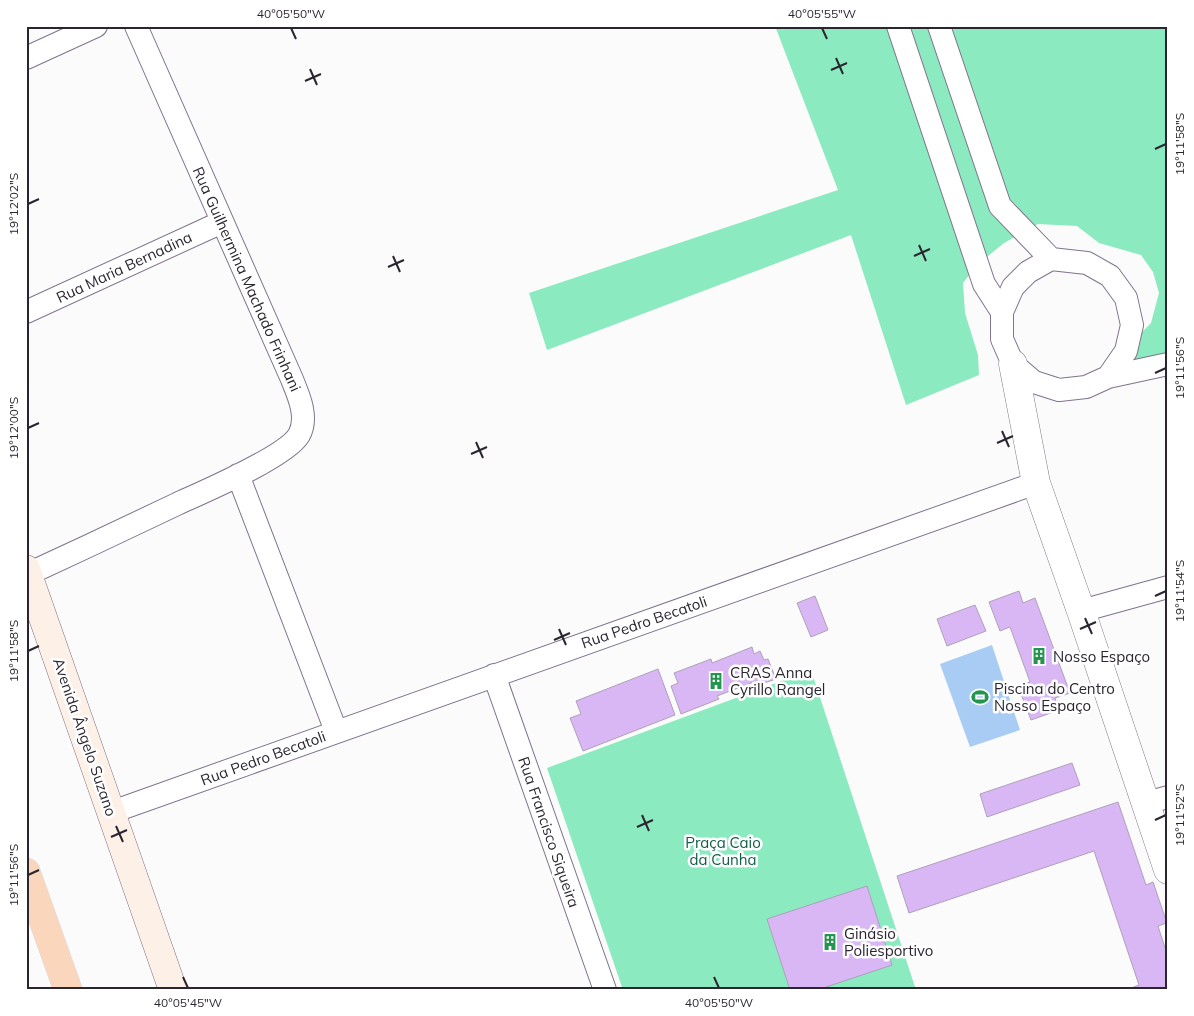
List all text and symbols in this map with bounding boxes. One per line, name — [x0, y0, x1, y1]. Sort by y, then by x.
text: 40°05'50"W — [257, 6, 325, 21]
text: 40°05'55"W — [788, 6, 856, 21]
text: 19°11'58"S — [1172, 113, 1187, 175]
street label: Rua Guilhermina Machado Frinhani — [189, 164, 305, 394]
text: 19°12'02"S — [6, 173, 21, 235]
street label: Rua Maria Bernadina — [53, 227, 195, 307]
text: 19°11'56"S — [1172, 337, 1187, 399]
text: 19°12'00"S — [6, 397, 21, 459]
text: 19°11'54"S — [1172, 560, 1187, 622]
street label: Rua Pedro Becatoli — [579, 592, 709, 652]
text: 19°11'58"S — [6, 620, 21, 682]
building icon: Nosso Espaço — [1029, 646, 1049, 666]
place label: Nosso Espaço — [1053, 647, 1150, 666]
street label: Avenida Ângelo Suzano — [49, 655, 121, 819]
place label: CRAS Anna Cyrillo Rangel — [730, 663, 825, 699]
building icon: CRAS Anna Cyrillo Rangel — [706, 671, 726, 691]
place label: Piscina do Centro Nosso Espaço — [994, 679, 1115, 715]
sports icon: Piscina do Centro Nosso Espaço — [970, 687, 990, 707]
street label: Rua Pedro Becatoli — [198, 727, 328, 789]
street label: Rua Francisco Siqueira — [514, 754, 584, 910]
text: 19°11'52"S — [1172, 784, 1187, 846]
park label: Praça Caio da Cunha — [685, 833, 761, 869]
text: 19°11'56"S — [6, 844, 21, 906]
place label: Ginásio Poliesportivo — [844, 924, 933, 960]
building icon: Ginásio Poliesportivo — [820, 932, 840, 952]
text: 40°05'45"W — [154, 995, 222, 1010]
text: 40°05'50"W — [685, 995, 753, 1010]

